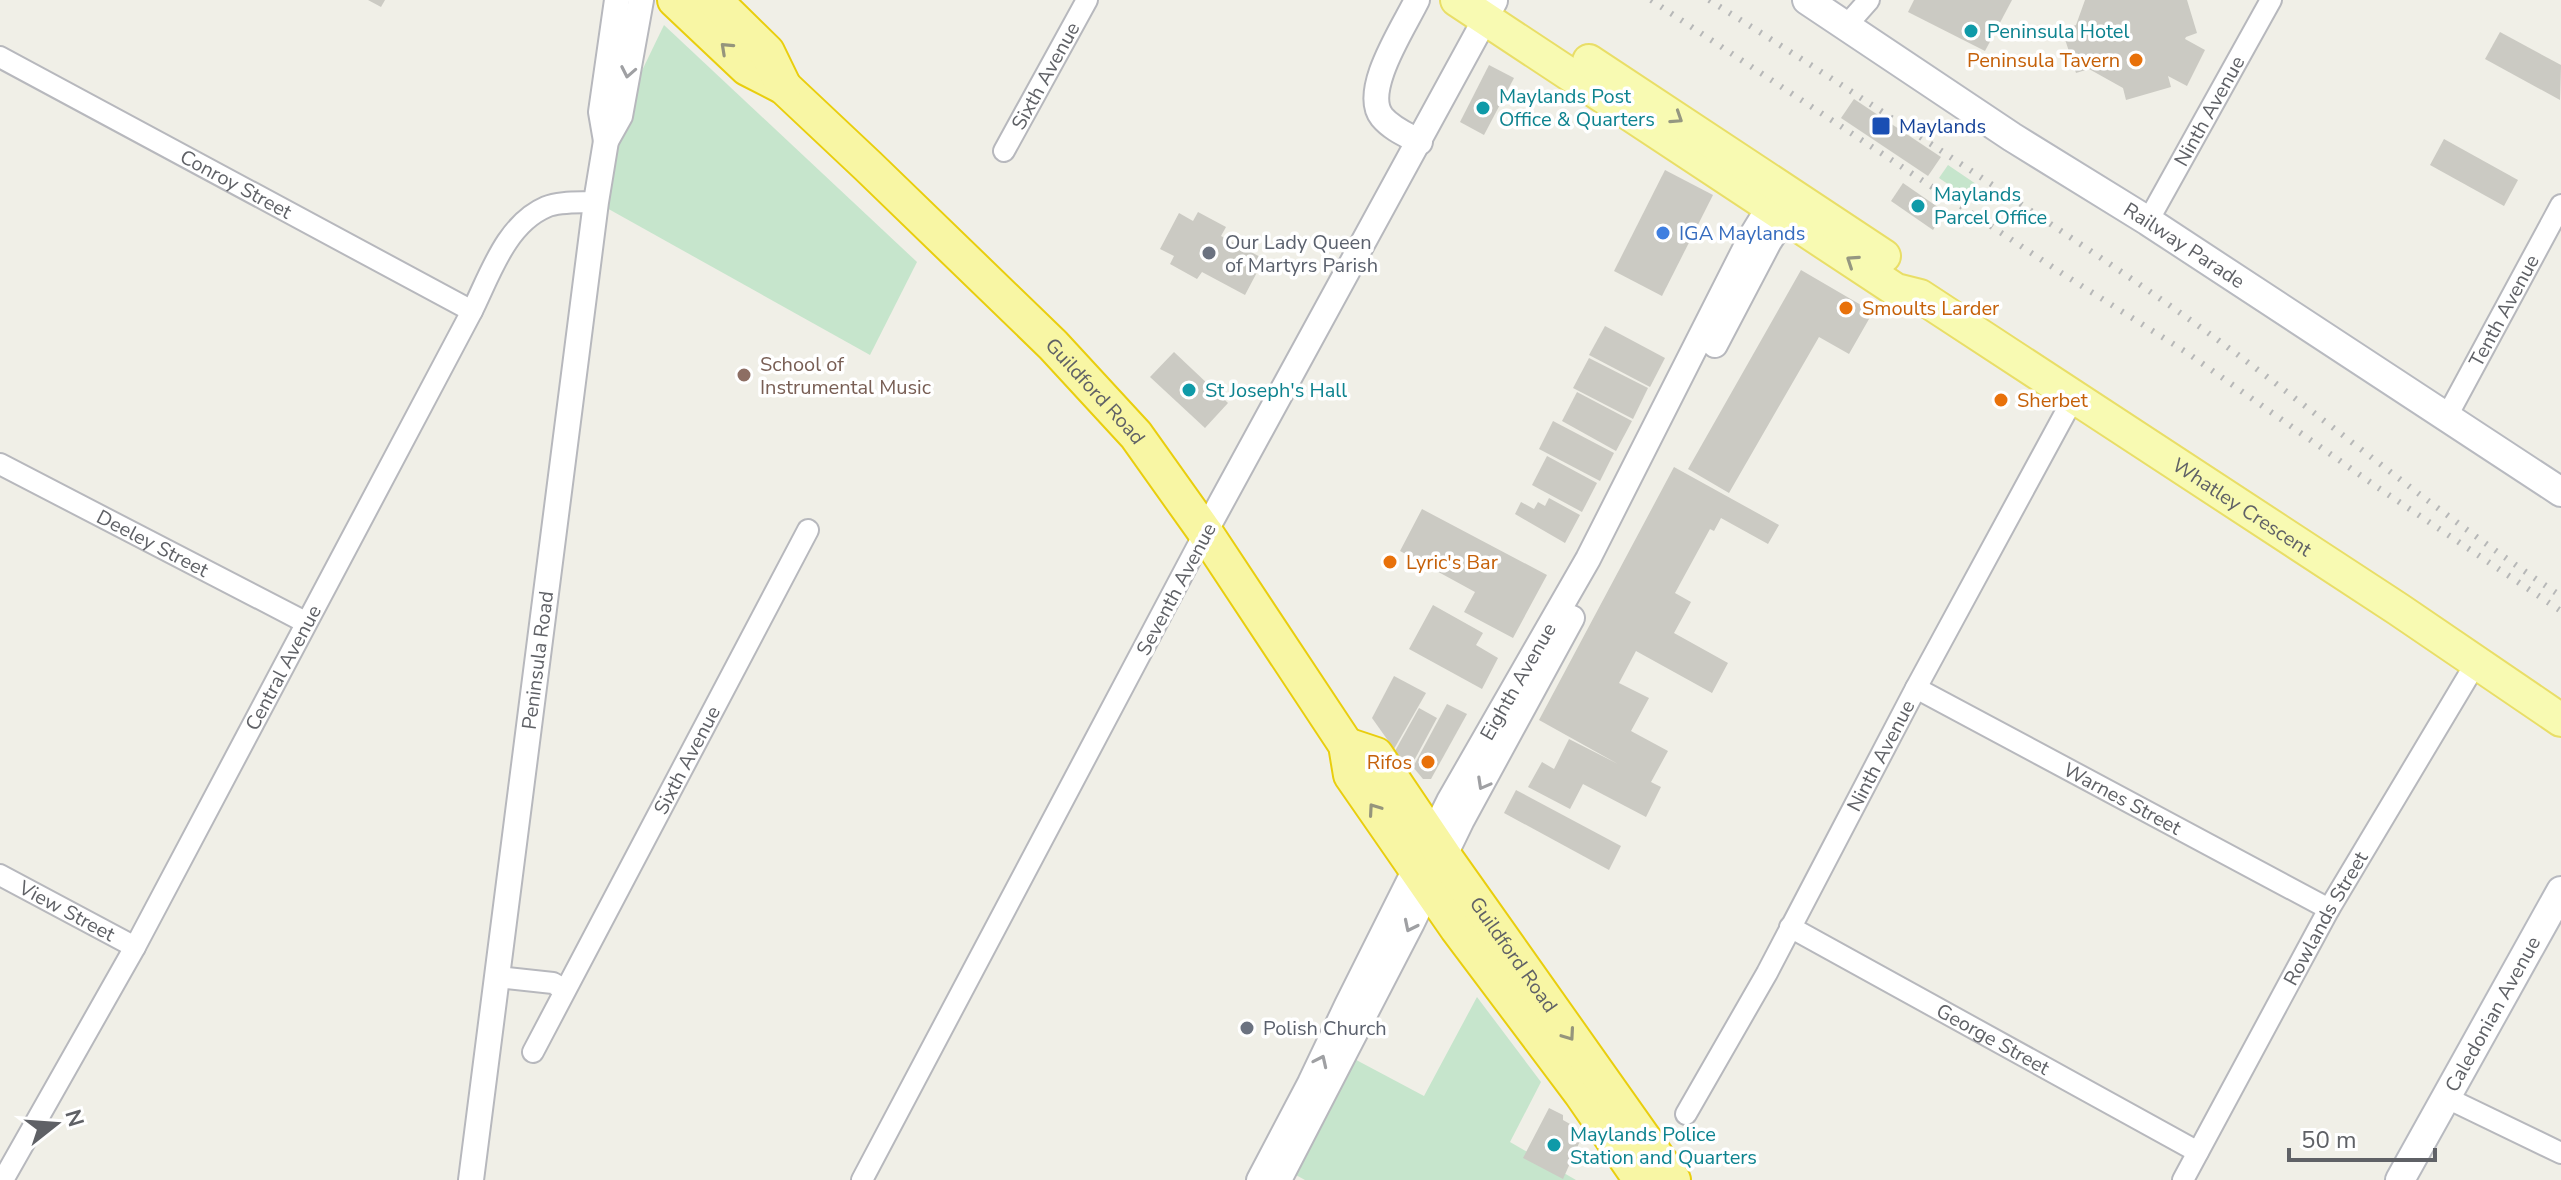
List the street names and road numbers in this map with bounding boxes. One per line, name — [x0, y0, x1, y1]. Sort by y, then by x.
street label: Sixth Avenue — [1005, 17, 1086, 135]
street label: Ninth Avenue — [2168, 51, 2251, 171]
street label: Conroy Street — [175, 143, 297, 226]
street label: Railway Parade — [2118, 196, 2250, 295]
street label: Tenth Avenue — [2463, 250, 2546, 372]
street label: Guildford Road — [1039, 332, 1151, 450]
street label: Whatley Crescent — [2167, 452, 2318, 564]
street label: Deeley Street — [92, 503, 214, 584]
street label: Seventh Avenue — [1130, 518, 1223, 660]
street label: Peninsula Road — [516, 589, 560, 731]
street label: Central Avenue — [239, 600, 328, 735]
street label: Eighth Avenue — [1474, 618, 1563, 745]
street label: Ninth Avenue — [1841, 695, 1921, 816]
street label: Sixth Avenue — [648, 701, 727, 819]
street label: Warnes Street — [2058, 756, 2187, 842]
street label: Rowlands Street — [2277, 846, 2375, 990]
street label: View Street — [13, 874, 121, 948]
street label: Guildford Road — [1463, 892, 1563, 1018]
street label: Caledonian Avenue — [2439, 932, 2547, 1097]
street label: George Street — [1931, 997, 2055, 1082]

